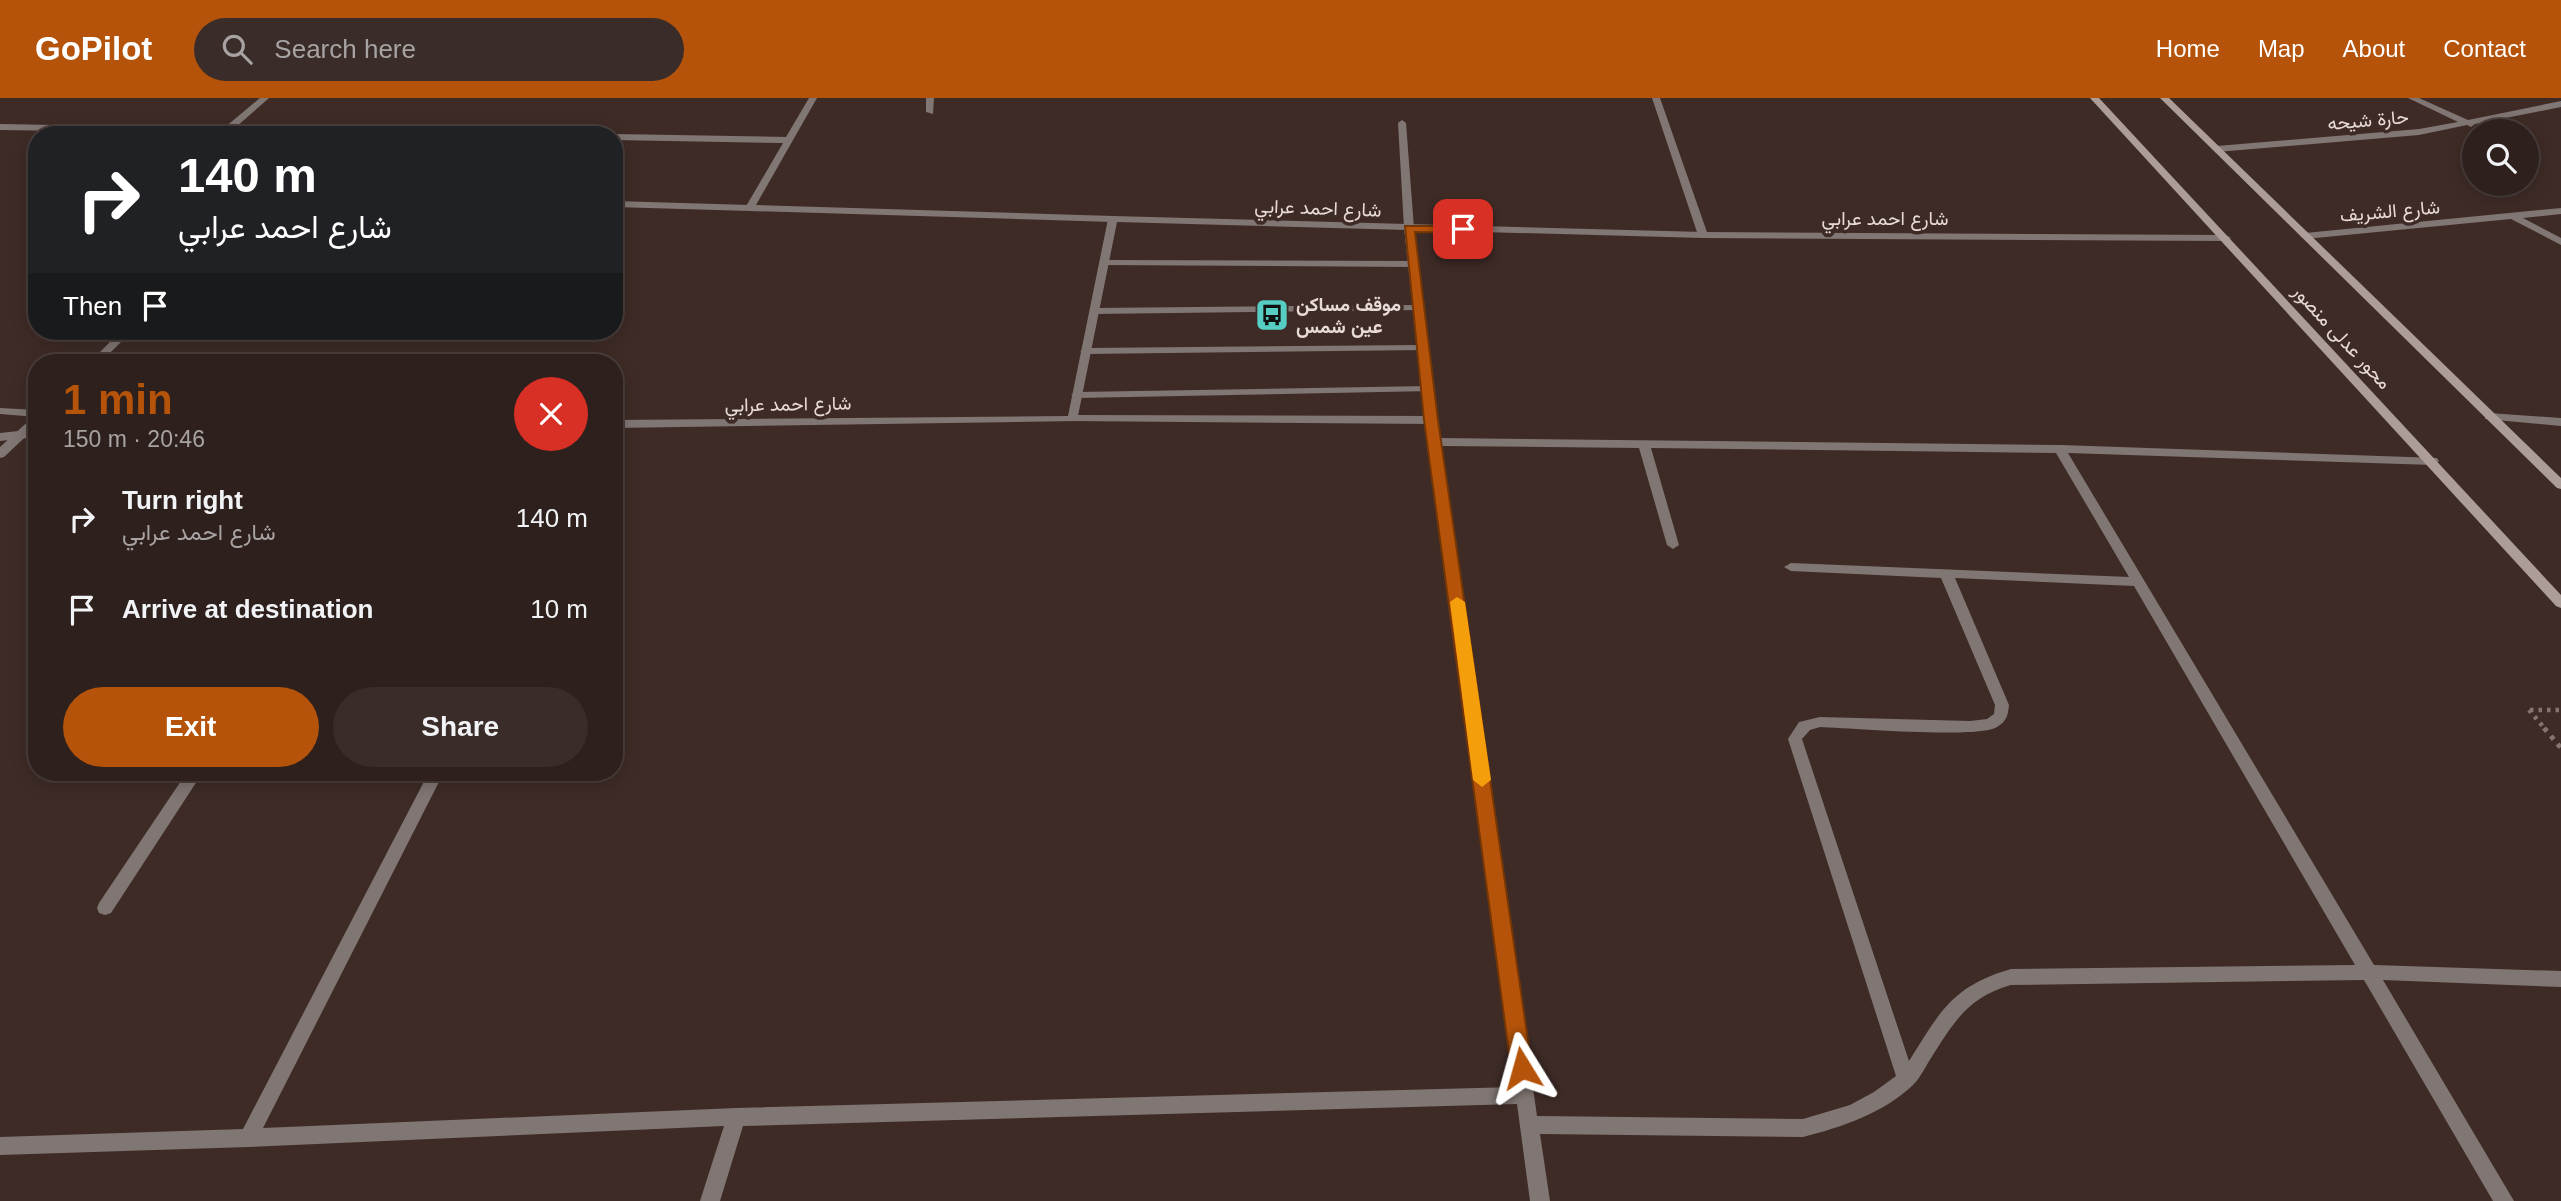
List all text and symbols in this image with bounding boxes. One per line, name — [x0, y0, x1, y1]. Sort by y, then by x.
search box — [194, 18, 684, 81]
text: GoPilot — [35, 30, 152, 67]
icon: search — [218, 30, 256, 68]
text: Search here — [274, 34, 416, 64]
text: Home — [2156, 35, 2220, 62]
text: Map — [2258, 35, 2305, 62]
text: About — [2343, 35, 2405, 62]
text: Contact — [2443, 35, 2526, 62]
street label: حارة شيحه — [2326, 106, 2410, 135]
map controls — [2462, 119, 2539, 196]
button: search — [2462, 119, 2539, 196]
text: 140 m — [178, 148, 317, 202]
icon: right — [63, 154, 154, 245]
street label: شارع احمد عرابي — [1254, 195, 1382, 226]
street label: شارع الشريف — [2339, 196, 2441, 228]
pin — [1433, 199, 1493, 259]
street label: شارع احمد عرابي — [1822, 208, 1948, 234]
text: شارع احمد عرابي — [178, 209, 392, 245]
icon: arrive — [1444, 210, 1482, 248]
street label: محور عدلى منصور — [2287, 280, 2395, 394]
icon: arrive — [136, 287, 174, 325]
text: Then — [63, 291, 122, 321]
place label: موقف مساكن عين شمس — [1296, 294, 1401, 338]
bus stop icon: موقف مساكن عين شمس — [1253, 296, 1291, 334]
text: 1 min — [63, 376, 173, 423]
button: close — [514, 377, 588, 451]
street label: شارع احمد عرابي — [724, 392, 852, 421]
text: 150 m · 20:46 — [63, 426, 205, 452]
text: Turn right — [122, 485, 243, 515]
icon: right — [63, 500, 101, 538]
text: 140 m — [516, 503, 588, 533]
text: شارع احمد عرابي — [122, 519, 276, 545]
icon: arrive — [63, 591, 101, 629]
text: Arrive at destination — [122, 594, 373, 624]
text: 10 m — [530, 594, 588, 624]
button: Exit — [63, 687, 319, 767]
button: Share — [333, 687, 588, 767]
position arrow — [1485, 1031, 1559, 1105]

